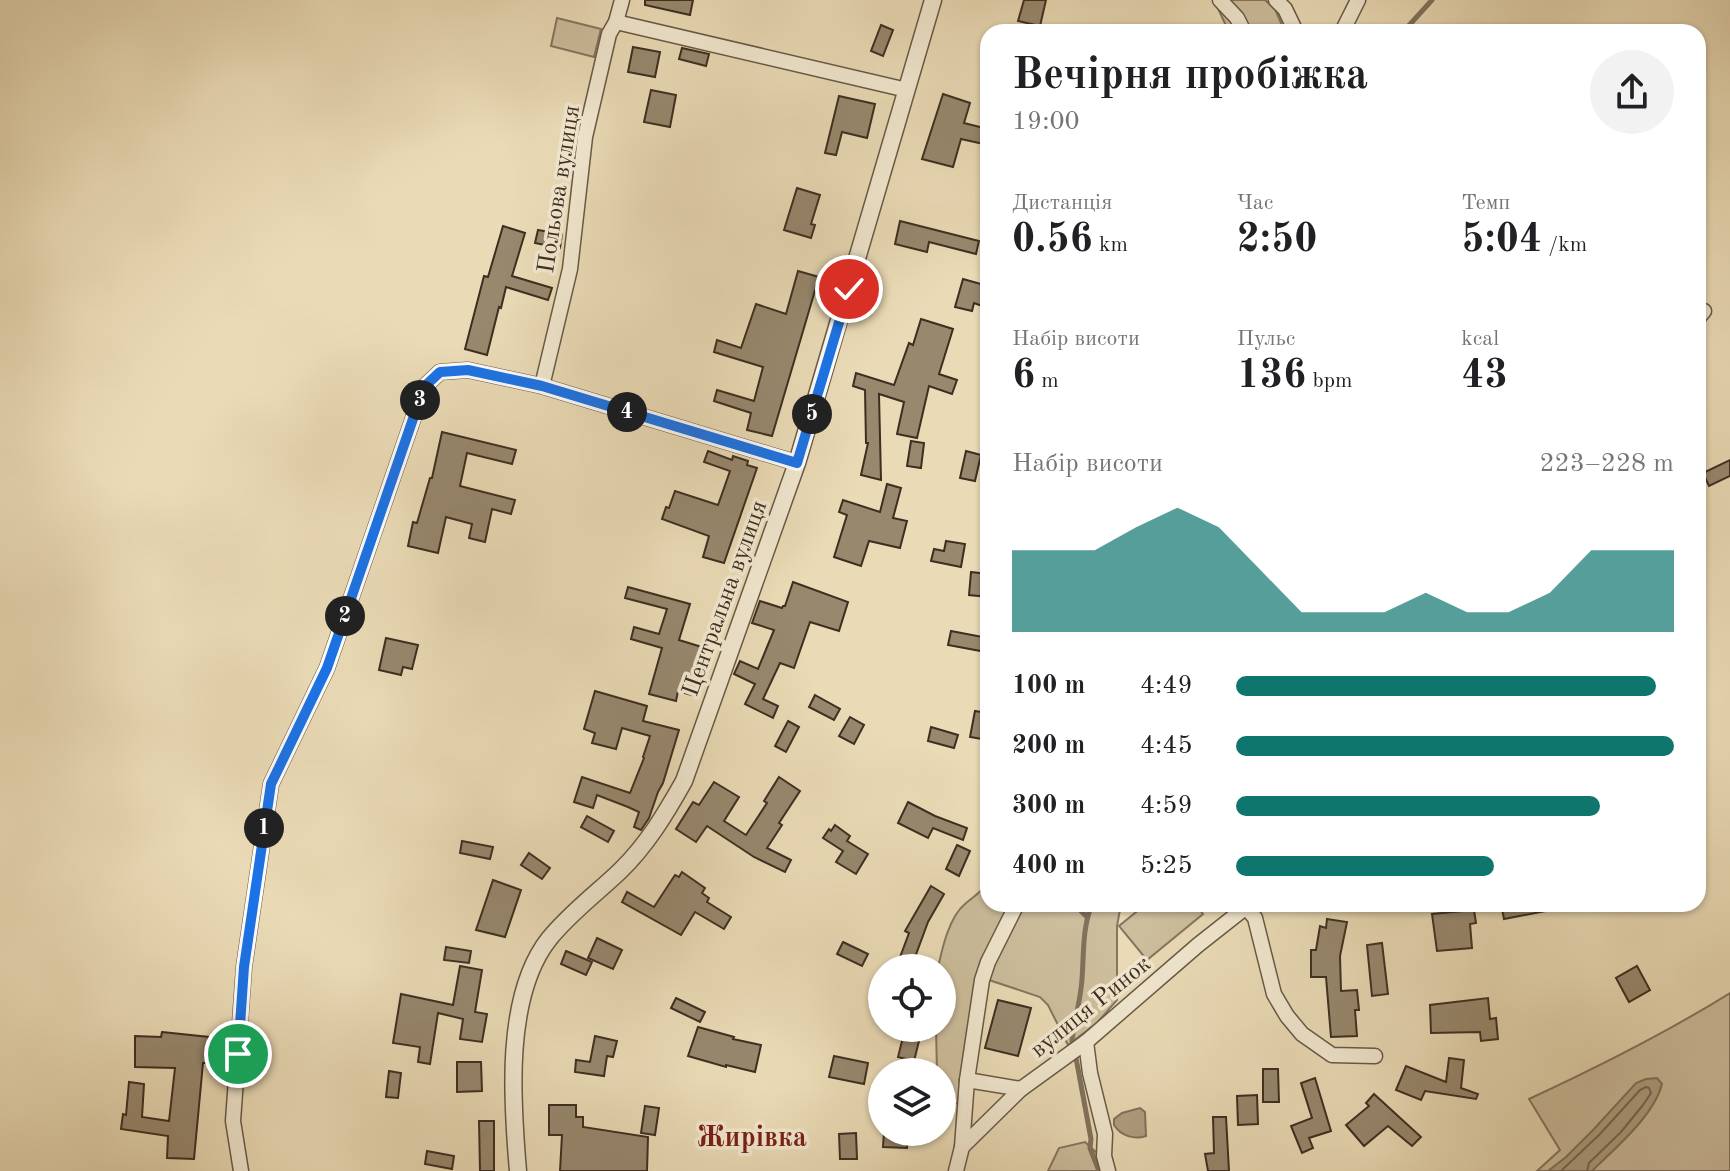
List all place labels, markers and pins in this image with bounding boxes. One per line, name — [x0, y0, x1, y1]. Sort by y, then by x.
pin — [815, 255, 883, 323]
pin: 3 — [400, 380, 440, 420]
pin: 4 — [607, 392, 647, 432]
pin: 5 — [792, 394, 832, 434]
pin: 2 — [325, 596, 365, 636]
pin: 1 — [244, 808, 284, 848]
pin — [204, 1020, 272, 1088]

